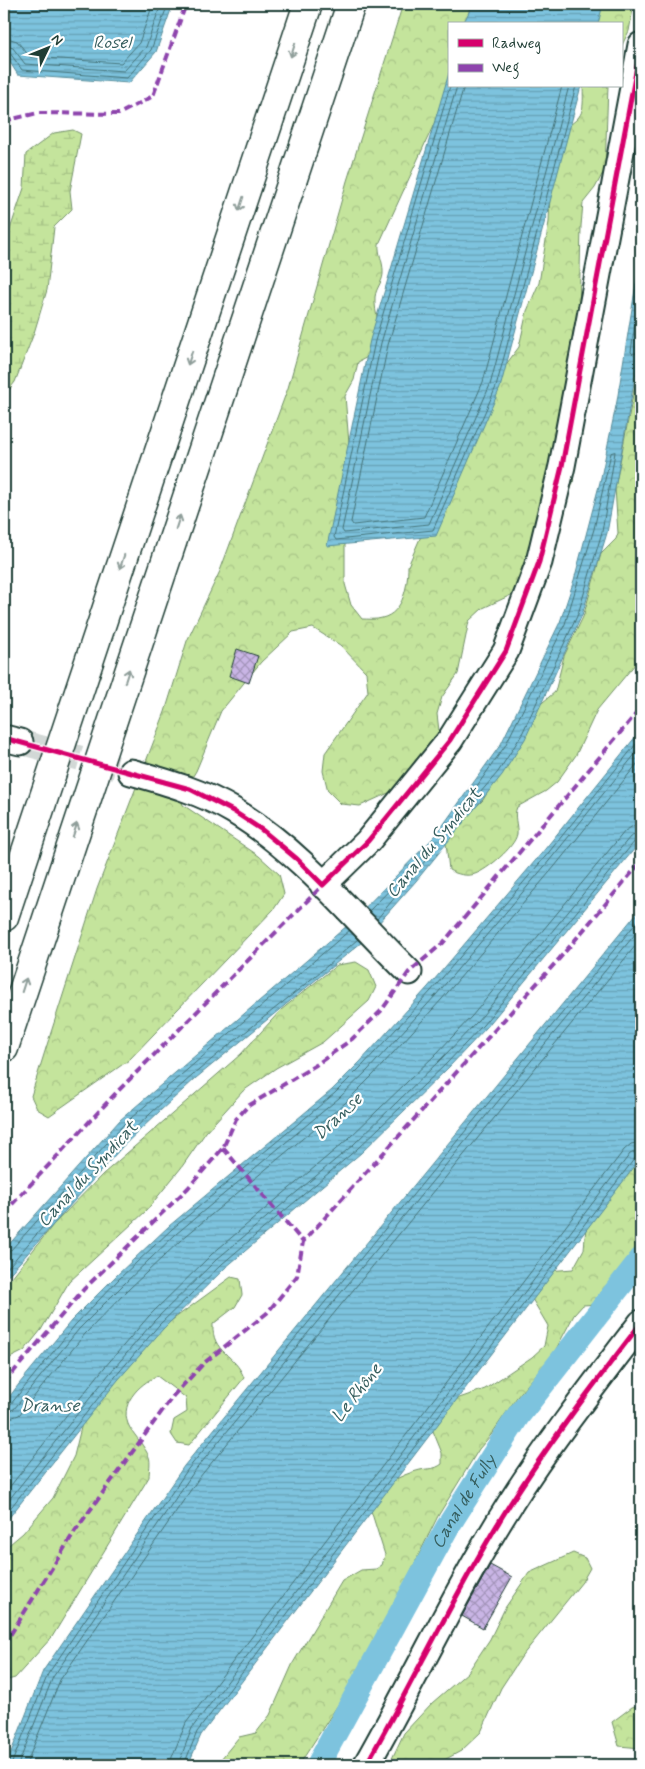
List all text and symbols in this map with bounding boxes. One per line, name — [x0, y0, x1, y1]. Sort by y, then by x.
north arrow — [22, 22, 72, 72]
legend — [448, 22, 622, 88]
text: N — [47, 30, 67, 49]
water label: Rosel — [93, 31, 133, 55]
text: Radweg — [492, 34, 541, 54]
one-way arrow — [287, 42, 297, 58]
text: Weg — [492, 58, 519, 79]
one-way arrow — [236, 196, 246, 212]
one-way arrow — [185, 350, 194, 366]
one-way arrow — [174, 515, 183, 530]
one-way arrow — [117, 554, 126, 570]
one-way arrow — [122, 669, 132, 685]
water label: Canal du Syndicat — [381, 782, 488, 903]
one-way arrow — [71, 823, 81, 839]
one-way arrow — [20, 977, 29, 993]
water label: Dranse — [308, 1087, 368, 1146]
water label: Canal du Syndicat — [32, 1115, 145, 1232]
water label: Le Rhône — [326, 1358, 388, 1427]
water label: Dranse — [20, 1394, 81, 1418]
water label: Canal de Fully — [426, 1449, 503, 1553]

